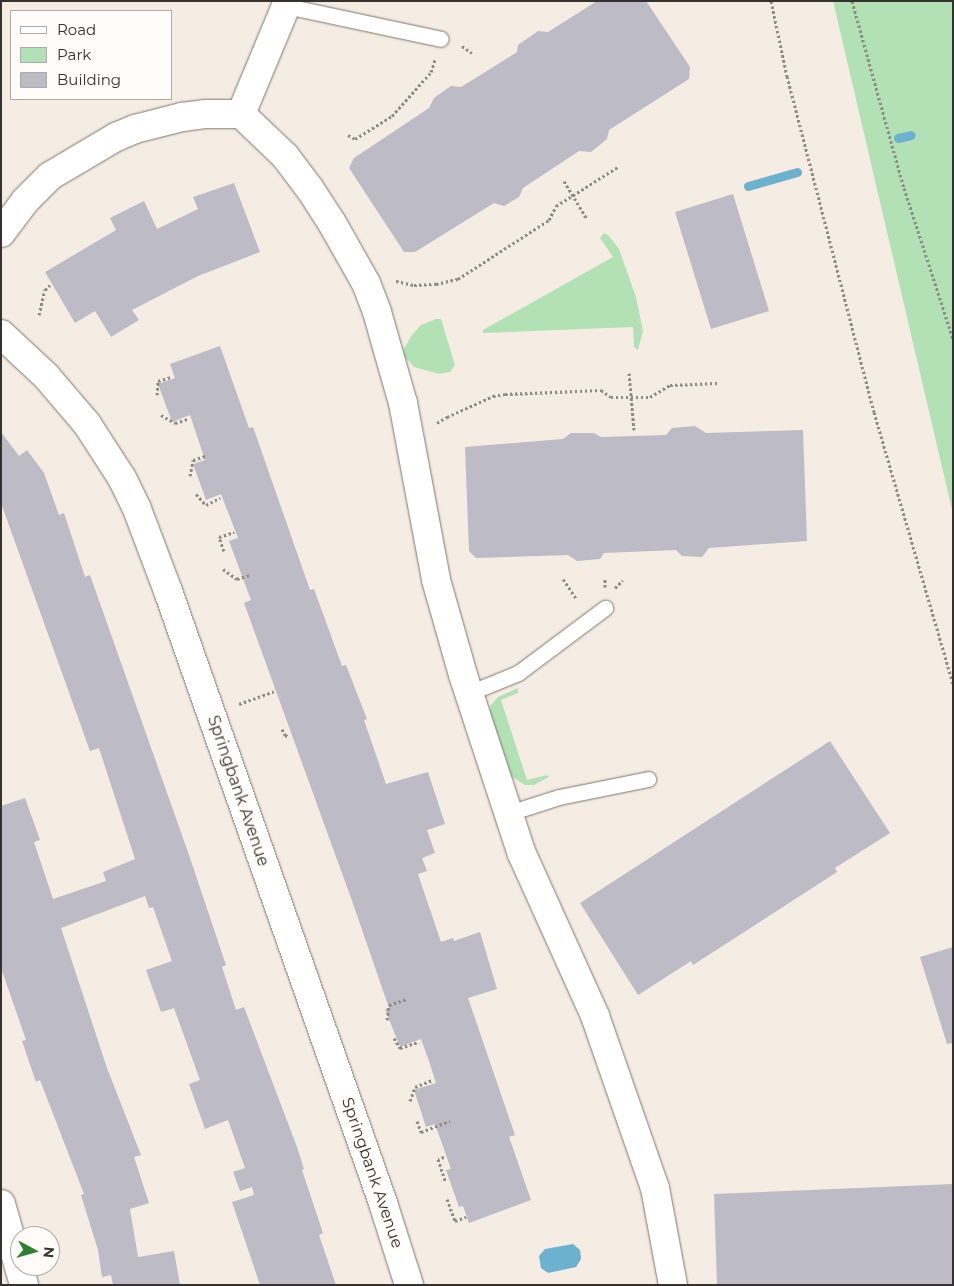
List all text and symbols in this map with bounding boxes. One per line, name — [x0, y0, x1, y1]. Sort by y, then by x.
legend — [10, 10, 172, 100]
text: Road — [57, 20, 96, 39]
text: Park — [57, 45, 91, 64]
text: Building — [57, 70, 121, 89]
street label: Springbank Avenue — [203, 713, 273, 869]
street label: Springbank Avenue — [337, 1095, 407, 1251]
north arrow — [10, 1226, 60, 1276]
text: N — [39, 1246, 58, 1259]

